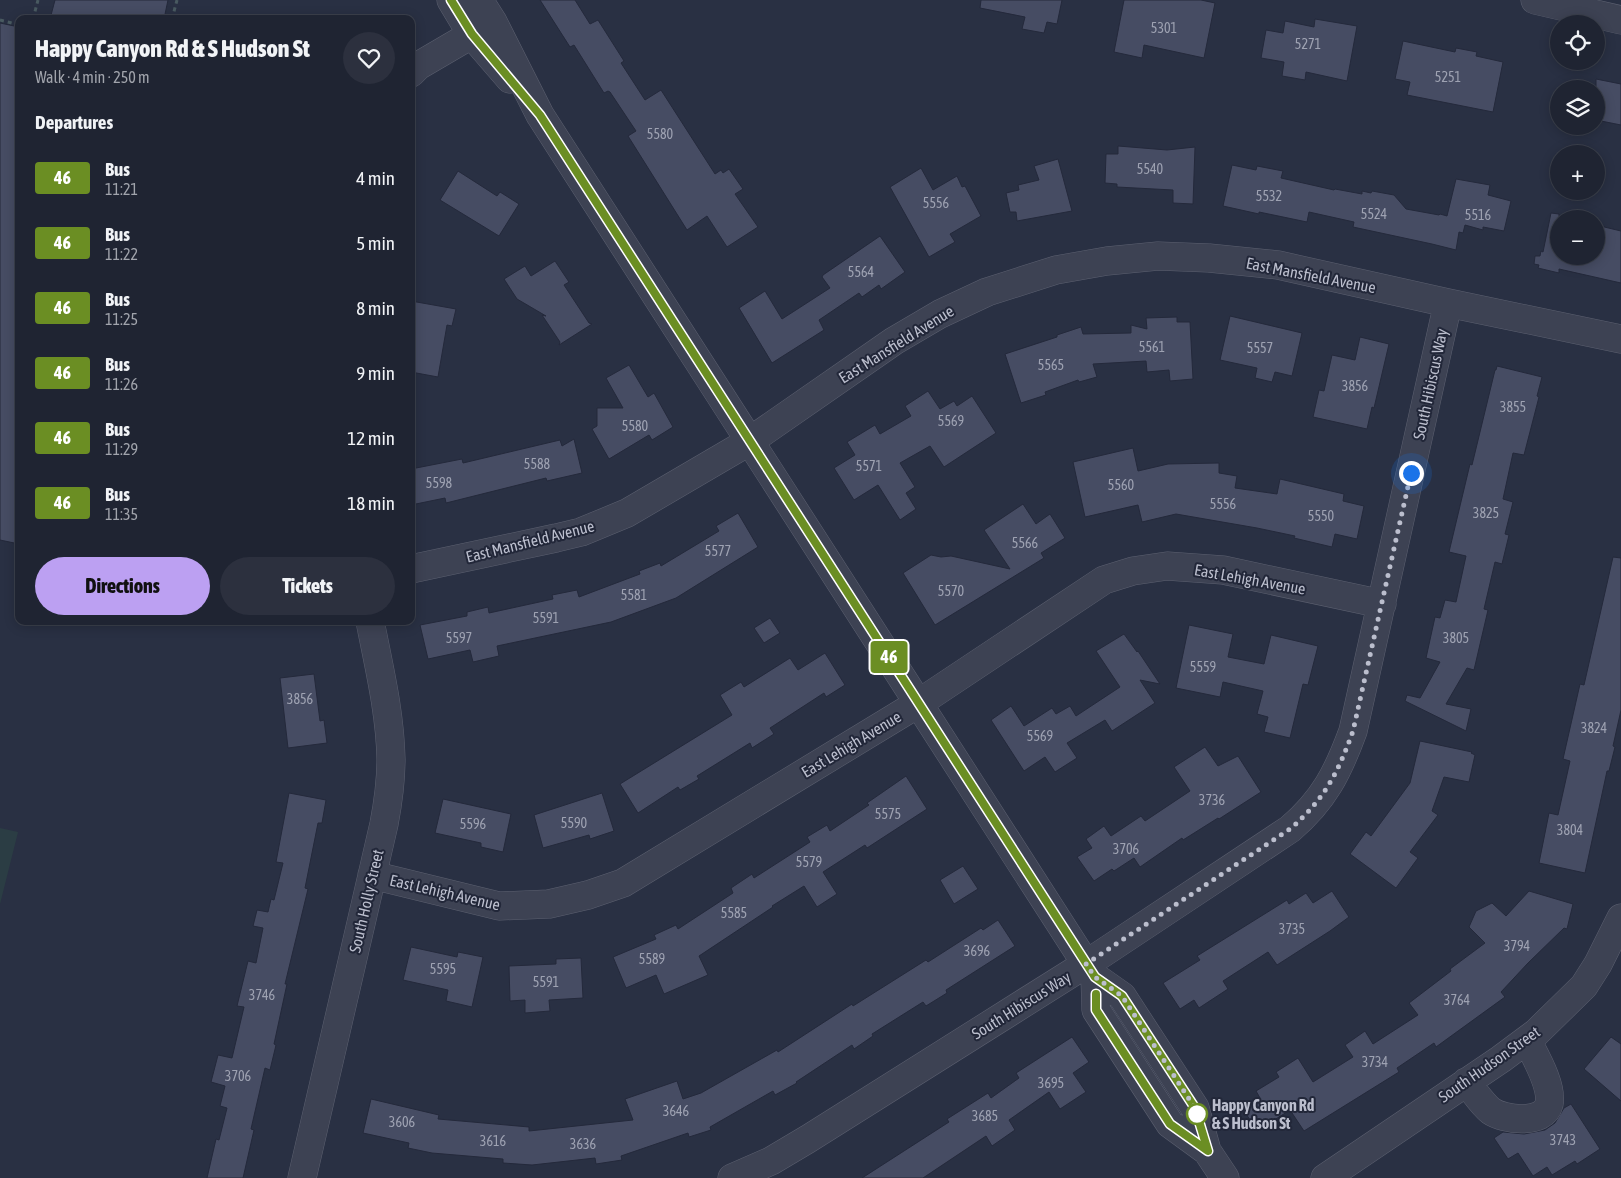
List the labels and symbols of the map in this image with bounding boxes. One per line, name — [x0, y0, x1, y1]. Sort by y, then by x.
house number: 5301 — [1151, 20, 1177, 36]
house number: 5271 — [1295, 36, 1321, 52]
house number: 5251 — [1435, 69, 1461, 85]
house number: 5580 — [647, 126, 674, 142]
house number: 5540 — [1137, 161, 1164, 177]
house number: 5532 — [1256, 188, 1282, 204]
house number: 5556 — [923, 195, 950, 211]
house number: 5524 — [1361, 206, 1388, 222]
house number: 5516 — [1465, 207, 1492, 223]
street label: East Mansfield Avenue — [1245, 254, 1377, 296]
house number: 5564 — [848, 264, 875, 280]
street label: East Mansfield Avenue — [835, 301, 957, 387]
street label: South Hibiscus Way — [1409, 326, 1452, 441]
house number: 5561 — [1139, 339, 1165, 355]
house number: 5557 — [1247, 340, 1273, 356]
house number: 5565 — [1038, 357, 1064, 373]
house number: 3856 — [1342, 378, 1369, 394]
house number: 3855 — [1500, 399, 1526, 415]
house number: 5569 — [938, 413, 964, 429]
house number: 5580 — [622, 418, 649, 434]
house number: 5588 — [524, 456, 551, 472]
house number: 5571 — [856, 458, 882, 474]
your location — [1399, 461, 1424, 486]
house number: 5598 — [426, 475, 453, 491]
house number: 5560 — [1108, 477, 1135, 493]
house number: 5556 — [1210, 496, 1237, 512]
house number: 3825 — [1473, 505, 1499, 521]
house number: 5550 — [1308, 508, 1335, 524]
street label: East Mansfield Avenue — [464, 516, 596, 566]
house number: 5566 — [1012, 535, 1039, 551]
house number: 5577 — [705, 543, 731, 559]
street label: East Lehigh Avenue — [1193, 560, 1307, 599]
house number: 5570 — [938, 583, 965, 599]
house number: 5581 — [621, 587, 647, 603]
house number: 5591 — [533, 610, 559, 626]
house number: 5597 — [446, 630, 472, 646]
house number: 3805 — [1443, 630, 1469, 646]
line badge: 46 — [866, 641, 912, 673]
house number: 5559 — [1190, 659, 1216, 675]
house number: 3856 — [287, 691, 314, 707]
street label: East Lehigh Avenue — [798, 707, 904, 782]
house number: 3824 — [1581, 720, 1608, 736]
house number: 5569 — [1027, 728, 1053, 744]
house number: 3736 — [1199, 792, 1226, 808]
house number: 5575 — [875, 806, 901, 822]
house number: 5590 — [561, 815, 588, 831]
house number: 5596 — [460, 816, 487, 832]
house number: 3804 — [1557, 822, 1584, 838]
house number: 3706 — [1113, 841, 1140, 857]
street label: South Holly Street — [345, 847, 388, 955]
house number: 5579 — [796, 854, 822, 870]
street label: East Lehigh Avenue — [388, 871, 502, 914]
house number: 5585 — [721, 905, 747, 921]
house number: 3735 — [1279, 921, 1305, 937]
house number: 3794 — [1504, 938, 1531, 954]
house number: 3696 — [964, 943, 991, 959]
house number: 5589 — [639, 951, 665, 967]
house number: 5595 — [430, 961, 456, 977]
street label: South Hibiscus Way — [968, 967, 1075, 1043]
house number: 5591 — [533, 974, 559, 990]
house number: 3746 — [249, 987, 276, 1003]
house number: 3764 — [1444, 992, 1471, 1008]
street label: South Hudson Street — [1435, 1022, 1543, 1106]
house number: 3734 — [1362, 1054, 1389, 1070]
house number: 3706 — [225, 1068, 252, 1084]
house number: 3695 — [1038, 1075, 1064, 1091]
place label: Happy Canyon Rd & S Hudson St — [1212, 1096, 1315, 1132]
house number: 3646 — [663, 1103, 690, 1119]
marker: Happy Canyon Rd & S Hudson St — [1186, 1103, 1208, 1125]
house number: 3685 — [972, 1108, 998, 1124]
house number: 3606 — [389, 1114, 416, 1130]
house number: 3743 — [1550, 1132, 1576, 1148]
house number: 3616 — [480, 1133, 507, 1149]
house number: 3636 — [570, 1136, 597, 1152]

